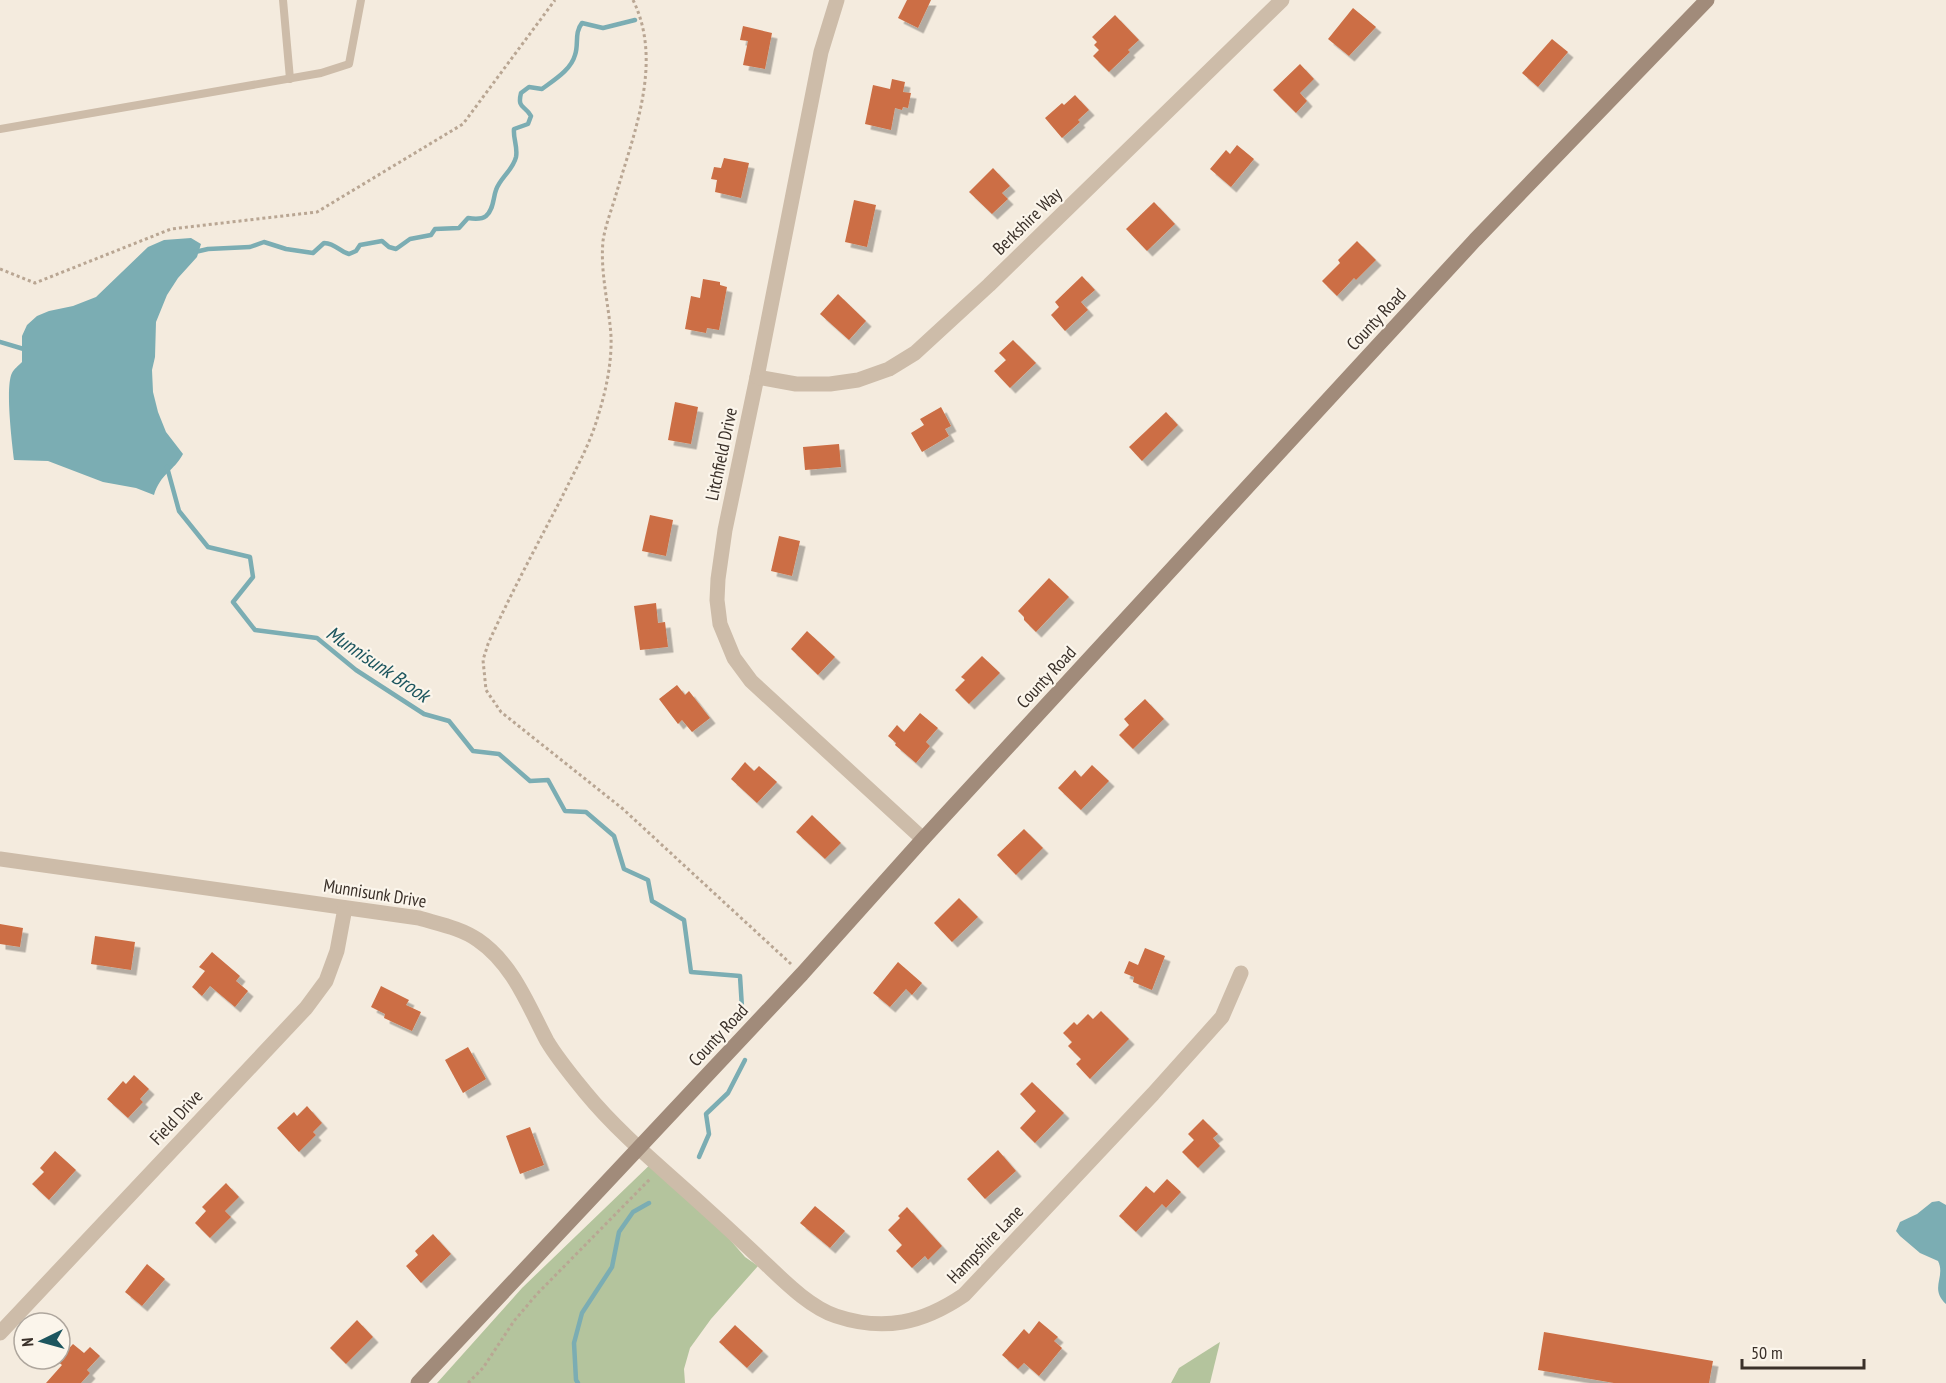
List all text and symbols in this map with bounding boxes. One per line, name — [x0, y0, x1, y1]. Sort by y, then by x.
street label: Berkshire Way — [988, 182, 1066, 260]
street label: County Road — [1341, 283, 1411, 355]
street label: Litchfield Drive — [700, 405, 742, 503]
water label: Munnisunk Brook — [321, 620, 436, 709]
street label: County Road — [1011, 641, 1081, 713]
street label: Munnisunk Drive — [322, 874, 428, 912]
street label: County Road — [683, 999, 753, 1071]
street label: Field Drive — [145, 1085, 207, 1149]
street label: Hampshire Lane — [942, 1200, 1028, 1288]
north arrow — [12, 1311, 72, 1371]
scale bar — [1742, 1332, 1864, 1370]
text: N — [17, 1337, 37, 1347]
text: 50 m — [1751, 1341, 1783, 1364]

